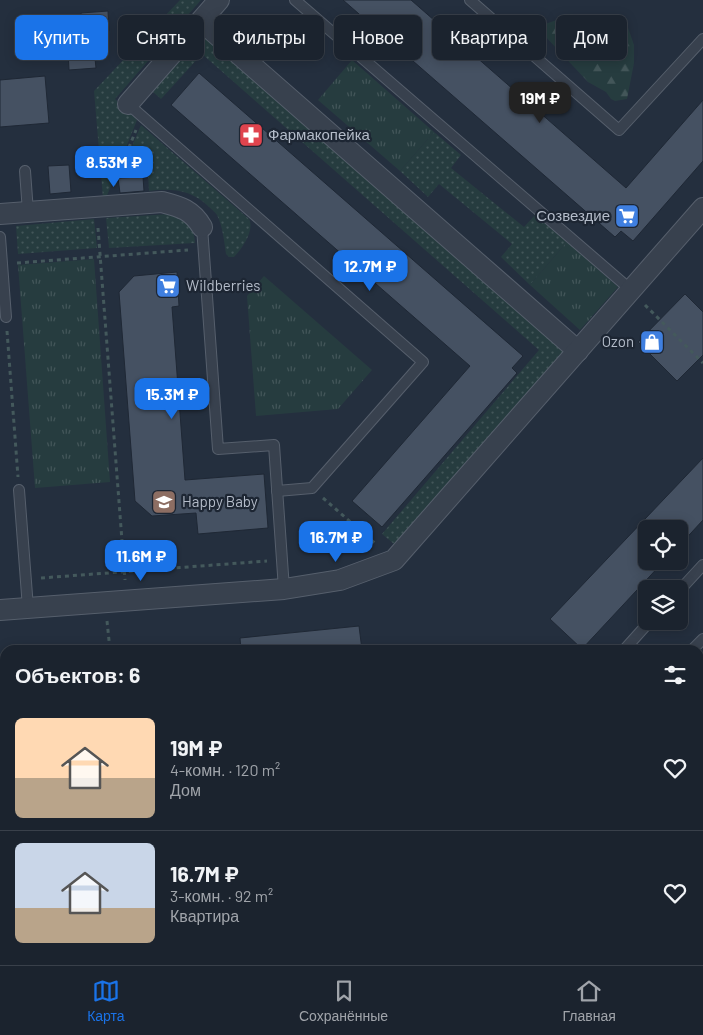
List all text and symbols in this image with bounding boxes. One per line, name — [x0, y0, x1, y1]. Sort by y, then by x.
chip: Купить — [15, 15, 108, 60]
chip: Снять — [118, 15, 204, 60]
chip: Фильтры — [214, 15, 324, 60]
chip: Новое — [334, 15, 422, 60]
chip: Квартира — [432, 15, 546, 60]
chip: Дом — [556, 15, 627, 60]
pin: 19M ₽ — [505, 82, 575, 124]
text: 19M ₽ — [520, 88, 560, 107]
pharmacy icon: Фармакопейка — [238, 122, 264, 148]
place label: Фармакопейка — [268, 125, 371, 143]
pin: 8.53M ₽ — [68, 146, 160, 188]
text: 8.53M ₽ — [86, 152, 142, 171]
supermarket icon: Созвездие — [614, 203, 640, 229]
place label: Созвездие — [536, 206, 610, 224]
pin: 12.7M ₽ — [324, 250, 416, 292]
text: 12.7M ₽ — [344, 256, 396, 275]
supermarket icon: Wildberries — [155, 273, 181, 299]
place label: Wildberries — [186, 276, 261, 294]
shop icon: Ozon — [639, 329, 665, 355]
place label: Ozon — [602, 332, 634, 350]
pin: 15.3M ₽ — [126, 378, 218, 420]
text: 15.3M ₽ — [145, 384, 199, 403]
school or university icon: Happy Baby — [151, 489, 177, 515]
place label: Happy Baby — [182, 492, 258, 510]
pin: 16.7M ₽ — [290, 520, 382, 563]
map controls — [638, 520, 688, 630]
button: locate — [638, 520, 688, 570]
text: 16.7M ₽ — [310, 527, 362, 546]
pin: 11.6M ₽ — [95, 540, 187, 582]
text: 11.6M ₽ — [116, 546, 166, 565]
button: layers — [638, 580, 688, 630]
icon: filters — [661, 661, 689, 689]
text: Объектов: 6 — [15, 662, 140, 687]
text: 19M ₽ — [170, 735, 223, 760]
icon: home — [55, 738, 115, 798]
icon: heart — [661, 754, 689, 782]
text: 4-комн. · 120 m² — [170, 760, 280, 779]
text: Дом — [170, 780, 201, 799]
text: 16.7M ₽ — [170, 861, 239, 886]
icon: home — [55, 863, 115, 923]
icon: heart — [661, 879, 689, 907]
text: 3-комн. · 92 m² — [170, 886, 273, 905]
text: Квартира — [170, 906, 239, 925]
tab: Карта — [87, 977, 125, 1024]
tab: Сохранённые — [299, 977, 388, 1024]
tab: Главная — [563, 977, 616, 1024]

